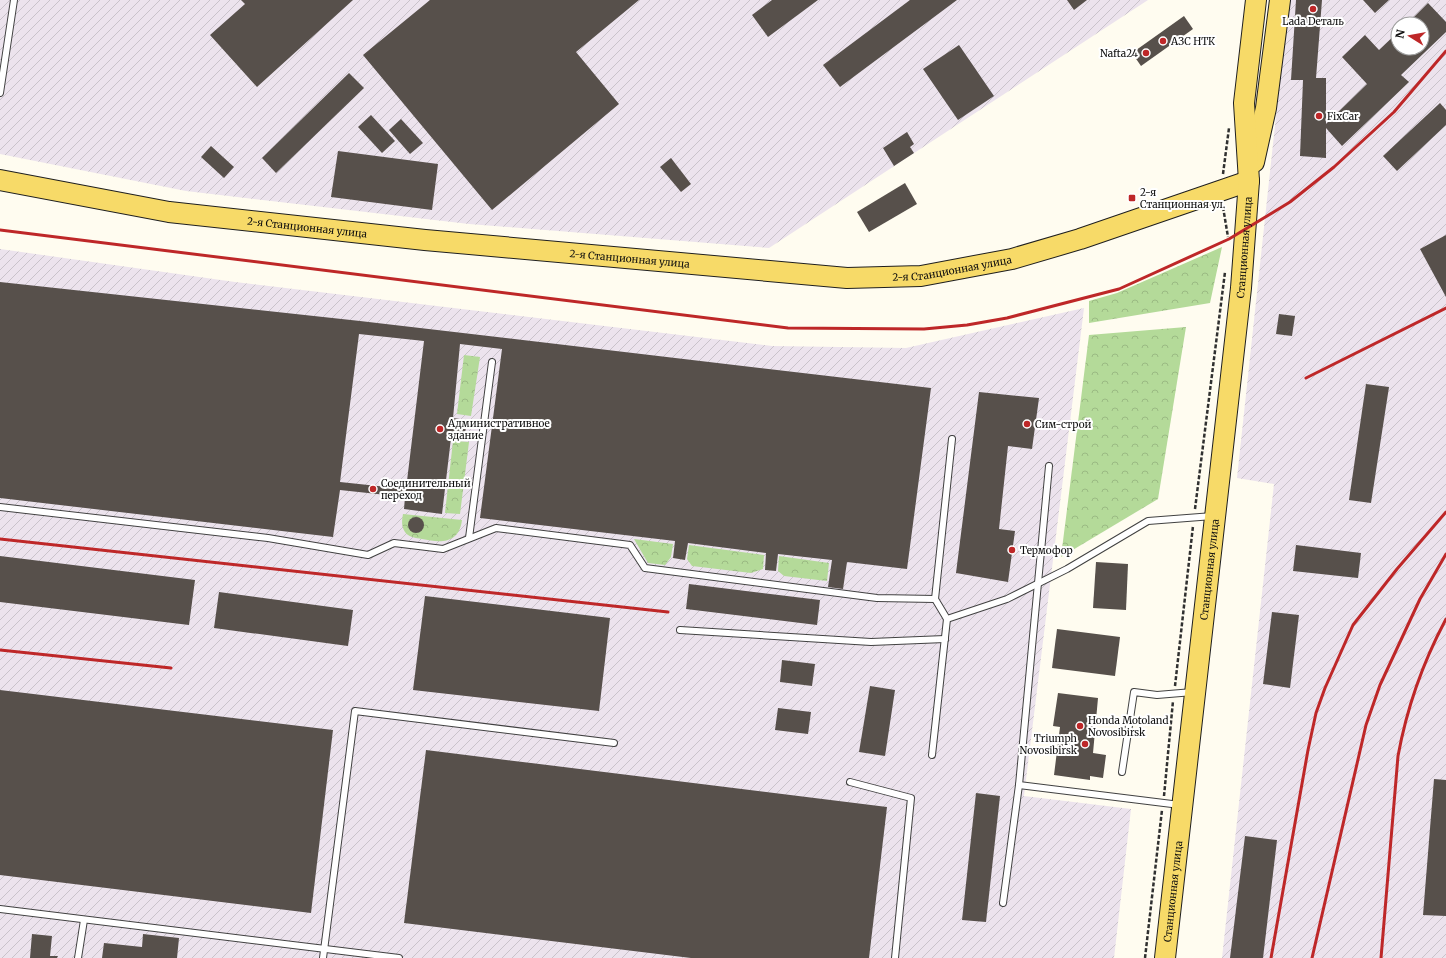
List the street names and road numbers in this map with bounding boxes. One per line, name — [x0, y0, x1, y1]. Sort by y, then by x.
street label: Станционная улица — [1233, 195, 1254, 299]
street label: 2-я Станционная улица — [247, 214, 368, 240]
street label: 2-я Станционная улица — [569, 247, 691, 270]
street label: 2-я Станционная улица — [892, 253, 1013, 283]
street label: Станционная улица — [1197, 517, 1221, 621]
street label: Станционная улица — [1160, 839, 1185, 943]

